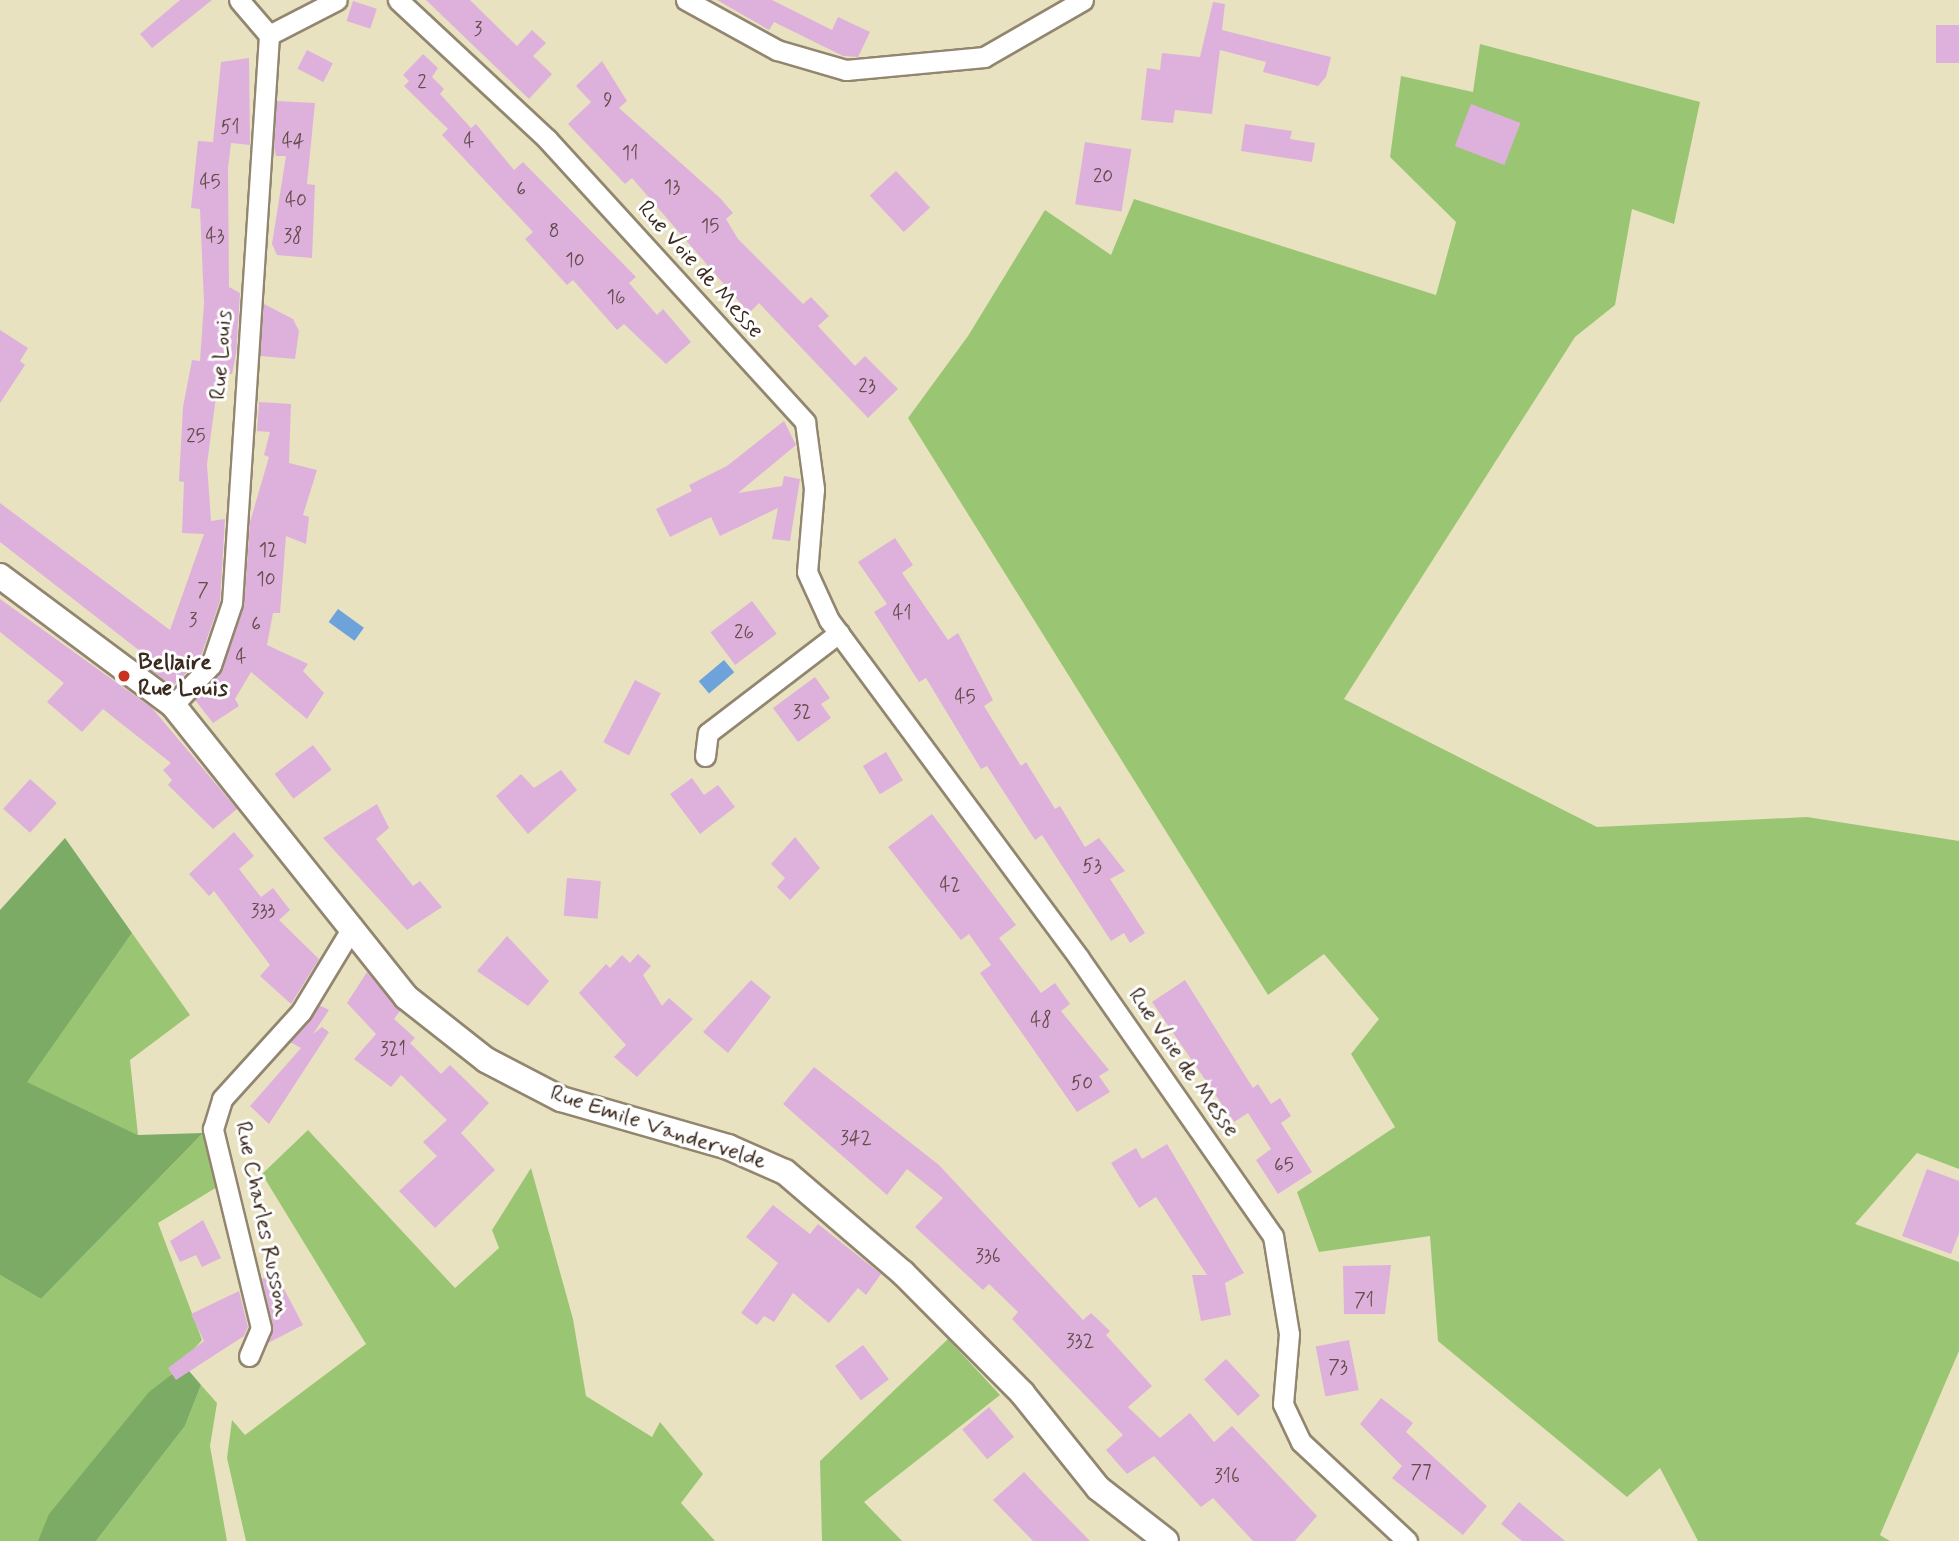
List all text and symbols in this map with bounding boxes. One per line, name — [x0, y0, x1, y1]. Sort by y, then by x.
house number: 3 — [474, 19, 482, 41]
house number: 2 — [417, 72, 427, 94]
house number: 9 — [603, 90, 613, 112]
house number: 51 — [220, 117, 240, 139]
house number: 44 — [282, 131, 304, 153]
house number: 4 — [463, 131, 475, 153]
house number: 11 — [622, 143, 638, 165]
house number: 20 — [1093, 166, 1113, 188]
house number: 45 — [199, 172, 221, 194]
house number: 13 — [664, 177, 680, 199]
house number: 6 — [516, 179, 526, 201]
house number: 40 — [285, 190, 307, 212]
street label: Rue Voie de Messe — [631, 195, 769, 345]
house number: 15 — [701, 216, 719, 238]
house number: 8 — [549, 221, 559, 243]
house number: 43 — [205, 226, 225, 248]
house number: 38 — [284, 226, 302, 248]
house number: 10 — [565, 250, 585, 272]
house number: 16 — [607, 287, 625, 309]
street label: Rue Louis — [205, 310, 239, 400]
house number: 23 — [858, 376, 876, 398]
house number: 25 — [186, 426, 206, 448]
house number: 12 — [259, 540, 277, 562]
house number: 10 — [256, 569, 276, 591]
house number: 7 — [197, 580, 209, 602]
house number: 41 — [892, 603, 912, 625]
house number: 3 — [189, 610, 197, 632]
house number: 6 — [251, 614, 261, 636]
house number: 26 — [734, 622, 754, 644]
house number: 4 — [235, 647, 247, 669]
place label: Bellaire Rue Louis — [138, 649, 226, 703]
marker: Bellaire Rue Louis — [116, 668, 132, 684]
house number: 45 — [954, 687, 976, 709]
house number: 32 — [793, 702, 811, 724]
house number: 53 — [1082, 856, 1102, 878]
house number: 42 — [939, 875, 961, 897]
house number: 333 — [251, 901, 275, 923]
street label: Rue Voie de Messe — [1121, 983, 1245, 1143]
house number: 48 — [1030, 1010, 1052, 1032]
house number: 321 — [380, 1039, 406, 1061]
house number: 50 — [1071, 1073, 1093, 1095]
street label: Rue Emile Vandervelde — [549, 1081, 767, 1175]
street label: Rue Charles Russon — [229, 1124, 295, 1314]
house number: 342 — [840, 1128, 872, 1150]
house number: 65 — [1274, 1155, 1294, 1177]
house number: 336 — [975, 1246, 1001, 1268]
house number: 71 — [1354, 1290, 1374, 1312]
house number: 332 — [1066, 1331, 1094, 1353]
house number: 73 — [1328, 1357, 1348, 1379]
house number: 77 — [1410, 1462, 1432, 1484]
house number: 316 — [1214, 1466, 1240, 1488]

